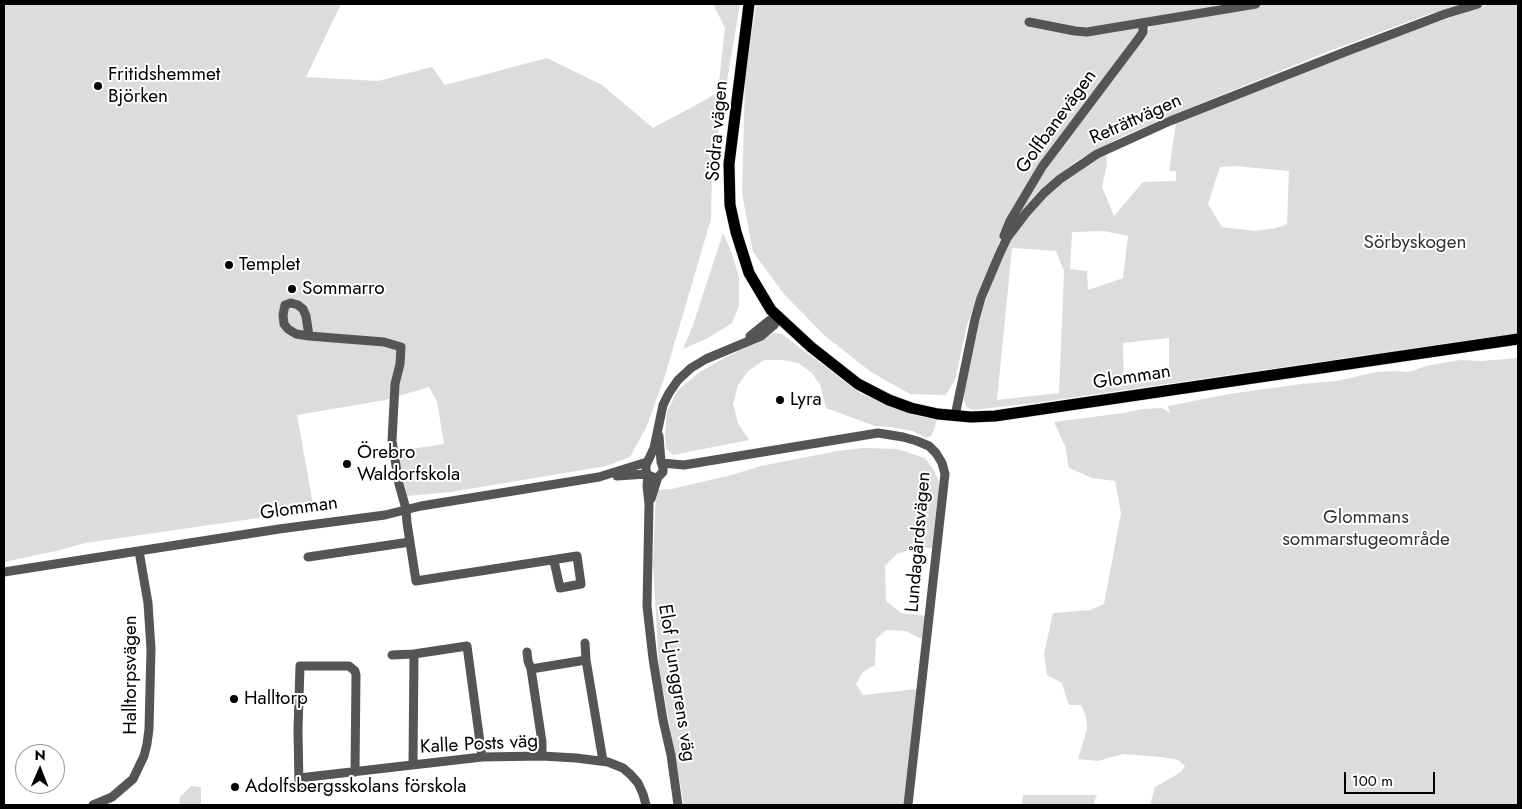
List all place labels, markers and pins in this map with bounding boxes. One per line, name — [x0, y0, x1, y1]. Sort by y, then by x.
place label: Fritidshemmet Björken — [108, 64, 220, 108]
marker: Fritidshemmet Björken — [92, 80, 104, 92]
place label: Templet — [239, 254, 300, 276]
marker: Templet — [223, 259, 235, 271]
place label: Sommarro — [302, 278, 385, 300]
marker: Sommarro — [286, 283, 298, 295]
place label: Lyra — [790, 389, 822, 411]
marker: Lyra — [774, 394, 786, 406]
place label: Örebro Waldorfskola — [357, 442, 460, 486]
marker: Örebro Waldorfskola — [341, 458, 353, 470]
place label: Halltorp — [244, 688, 308, 710]
marker: Halltorp — [228, 693, 240, 705]
place label: Adolfsbergsskolans förskola — [245, 776, 466, 798]
marker: Adolfsbergsskolans förskola — [229, 781, 241, 793]

